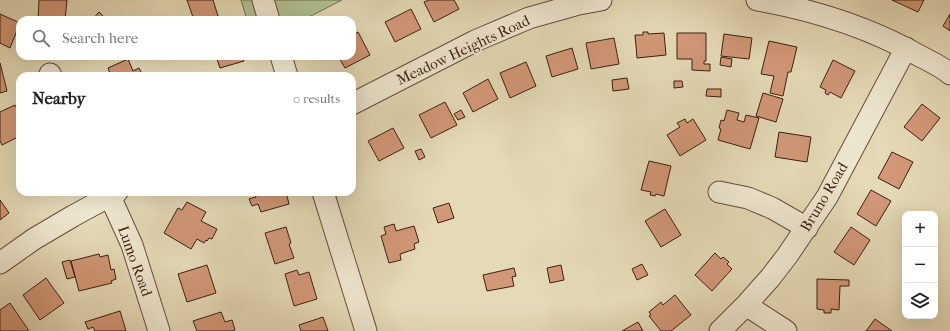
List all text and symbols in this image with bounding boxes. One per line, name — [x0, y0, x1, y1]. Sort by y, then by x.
street label: Meadow Heights Road — [393, 11, 533, 89]
search box — [16, 16, 356, 60]
icon: search — [30, 27, 52, 49]
text: Search here — [62, 29, 138, 47]
text: Nearby — [32, 88, 86, 108]
text: 0 results — [293, 91, 340, 106]
street label: Bruno Road — [796, 158, 852, 235]
map controls — [902, 211, 938, 319]
button: + — [902, 211, 938, 247]
street label: Lumo Road — [114, 223, 156, 300]
button: − — [902, 247, 938, 283]
button: layers — [902, 283, 938, 319]

